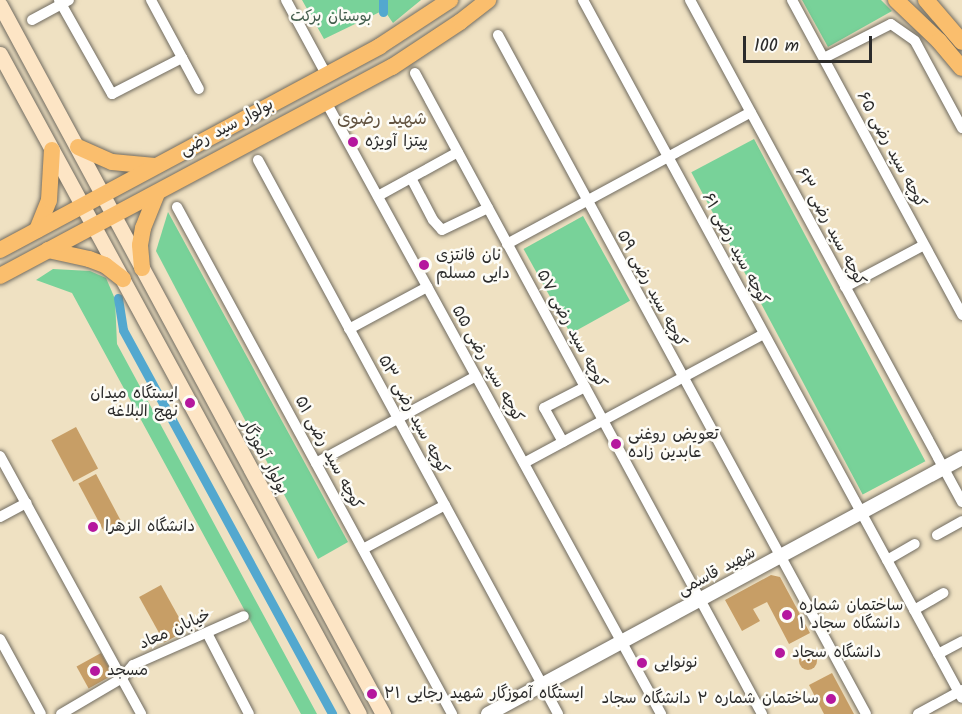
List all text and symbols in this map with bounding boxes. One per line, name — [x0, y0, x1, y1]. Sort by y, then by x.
park label: بوستان برکت — [290, 7, 372, 27]
scale bar — [746, 24, 875, 62]
text: 100 m — [754, 32, 799, 61]
street label: کوچه سید رضی ۶۵ — [852, 88, 930, 212]
street label: بولوار سید رضی — [177, 95, 277, 161]
district label: شهید رضوی — [337, 109, 427, 131]
place label: پیتزا آویژه — [365, 132, 428, 152]
marker: پیتزا آویژه — [346, 135, 360, 149]
street label: کوچه سید رضی ۶۳ — [791, 164, 869, 290]
street label: کوچه سید رضی ۶۱ — [697, 190, 773, 308]
street label: کوچه سید رضی ۵۹ — [612, 227, 690, 351]
place label: نان فانتزی دایی مسلم — [436, 246, 510, 284]
marker: نان فانتزی دایی مسلم — [417, 258, 431, 272]
street label: کوچه سید رضی ۵۷ — [532, 267, 610, 391]
street label: کوچه سید رضی ۵۵ — [447, 302, 527, 426]
street label: کوچه سید رضی ۵۳ — [373, 352, 453, 478]
place label: ایستگاه میدان نهج البلاغه — [90, 384, 178, 422]
street label: کوچه سید رضی ۵۱ — [290, 393, 366, 513]
marker: ایستگاه میدان نهج البلاغه — [183, 396, 197, 410]
street label: بولوار آموزگار — [236, 416, 292, 498]
place label: تعویض روغنی عابدین زاده — [628, 425, 719, 463]
marker: تعویض روغنی عابدین زاده — [609, 437, 623, 451]
place label: دانشگاه الزهرا — [105, 517, 195, 537]
marker: دانشگاه الزهرا — [86, 520, 100, 534]
street label: شهید قاسمی — [675, 543, 759, 601]
place label: ساختمان شماره ۱ دانشگاه سجاد — [799, 596, 903, 634]
street label: خیابان معاد — [136, 606, 214, 654]
marker: ساختمان شماره ۱ دانشگاه سجاد — [780, 608, 794, 622]
place label: دانشگاه سجاد — [792, 643, 881, 663]
marker: دانشگاه سجاد — [773, 646, 787, 660]
place label: نونوایی — [654, 653, 698, 673]
marker: نونوایی — [635, 656, 649, 670]
place label: مسجد — [107, 661, 148, 681]
marker: مسجد — [88, 664, 102, 678]
place label: ایستگاه آموزگار شهید رجایی ۲۱ — [384, 684, 584, 704]
marker: ایستگاه آموزگار شهید رجایی ۲۱ — [365, 687, 379, 701]
place label: ساختمان شماره ۲ دانشگاه سجاد — [602, 689, 819, 709]
marker: ساختمان شماره ۲ دانشگاه سجاد — [824, 692, 838, 706]

